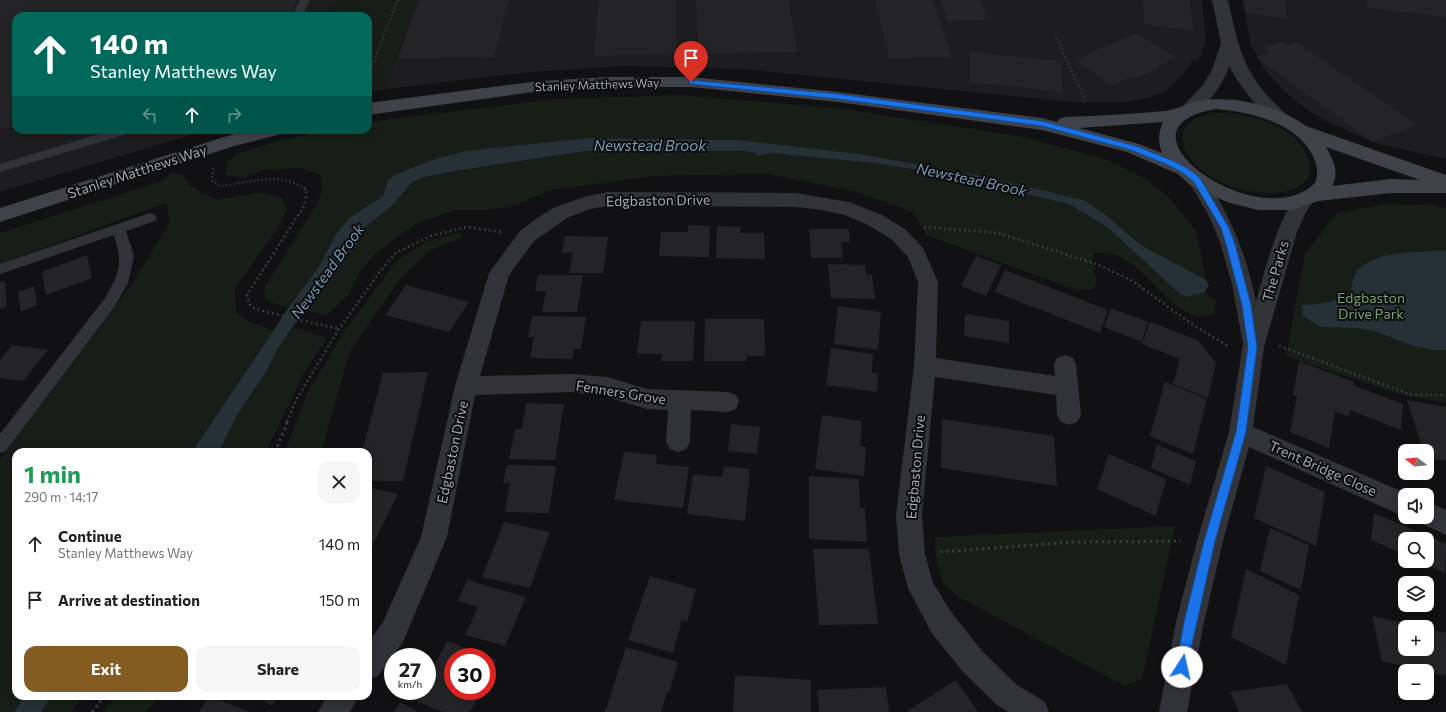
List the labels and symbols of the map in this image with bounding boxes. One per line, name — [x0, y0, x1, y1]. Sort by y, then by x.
pin — [674, 41, 708, 82]
street label: Stanley Matthews Way — [535, 75, 659, 93]
water label: Newstead Brook — [594, 136, 707, 154]
street label: Stanley Matthews Way — [65, 140, 209, 202]
water label: Newstead Brook — [915, 158, 1030, 200]
street label: Edgbaston Drive — [606, 191, 710, 209]
water label: Newstead Brook — [287, 219, 368, 322]
street label: The Parks — [1258, 239, 1292, 303]
park label: Edgbaston Drive Park — [1337, 289, 1405, 322]
street label: Fenners Grove — [575, 376, 667, 408]
street label: Edgbaston Drive — [433, 399, 471, 505]
street label: Edgbaston Drive — [902, 414, 928, 520]
street label: Trent Bridge Close — [1267, 437, 1379, 499]
north arrow — [1398, 444, 1434, 480]
position arrow — [1161, 646, 1203, 688]
speed limit sign: 30 — [444, 648, 496, 700]

